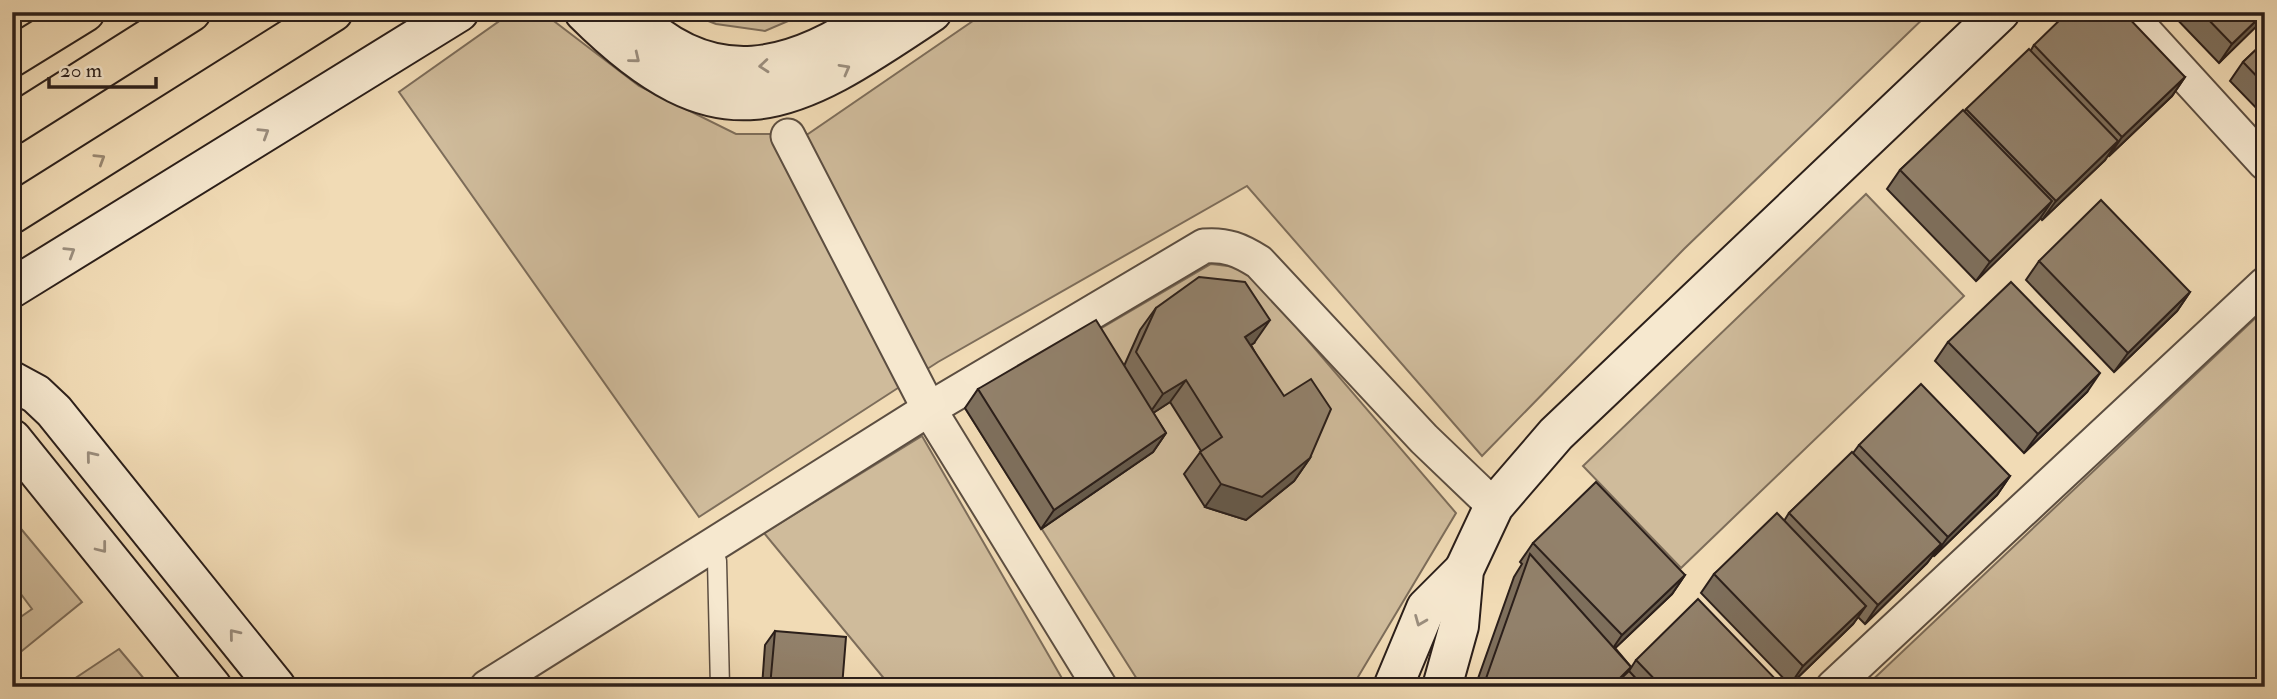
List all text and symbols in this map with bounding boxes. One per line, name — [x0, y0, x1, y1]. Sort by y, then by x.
scale bar — [49, 46, 156, 90]
one-way arrow — [627, 49, 639, 62]
text: 20 m — [60, 57, 102, 84]
one-way arrow — [758, 58, 769, 73]
one-way arrow — [838, 64, 851, 77]
one-way arrow — [256, 128, 269, 141]
one-way arrow — [92, 155, 105, 168]
one-way arrow — [63, 248, 76, 261]
one-way arrow — [87, 451, 100, 464]
one-way arrow — [94, 540, 106, 553]
one-way arrow — [1415, 615, 1429, 627]
one-way arrow — [229, 629, 242, 641]

